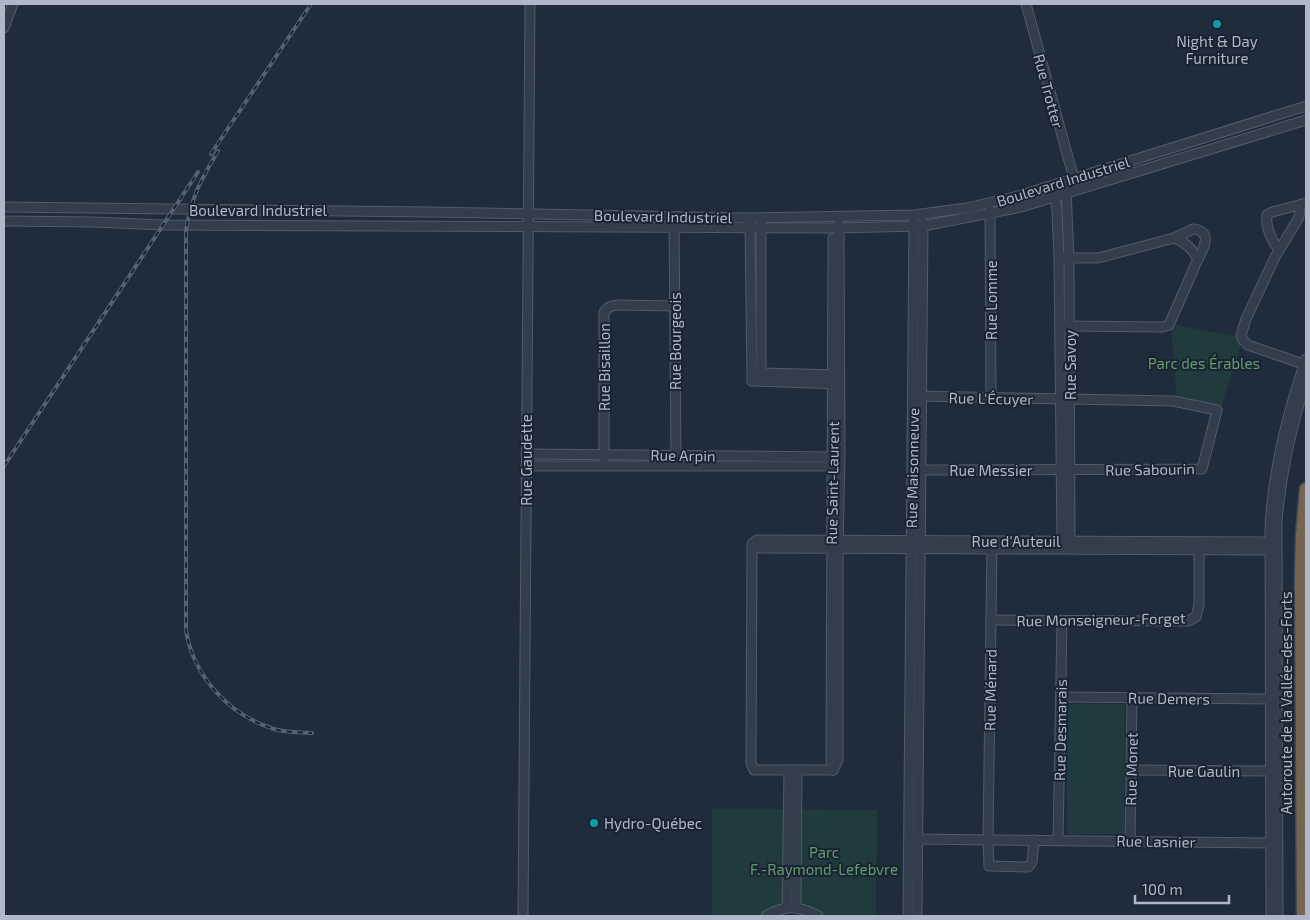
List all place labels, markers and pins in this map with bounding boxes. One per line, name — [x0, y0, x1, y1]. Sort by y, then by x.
marker: Night & Day Furniture — [1211, 18, 1223, 30]
place label: Night & Day Furniture — [1176, 32, 1258, 67]
place label: Hydro-Québec — [604, 814, 702, 833]
marker: Hydro-Québec — [588, 817, 600, 829]

